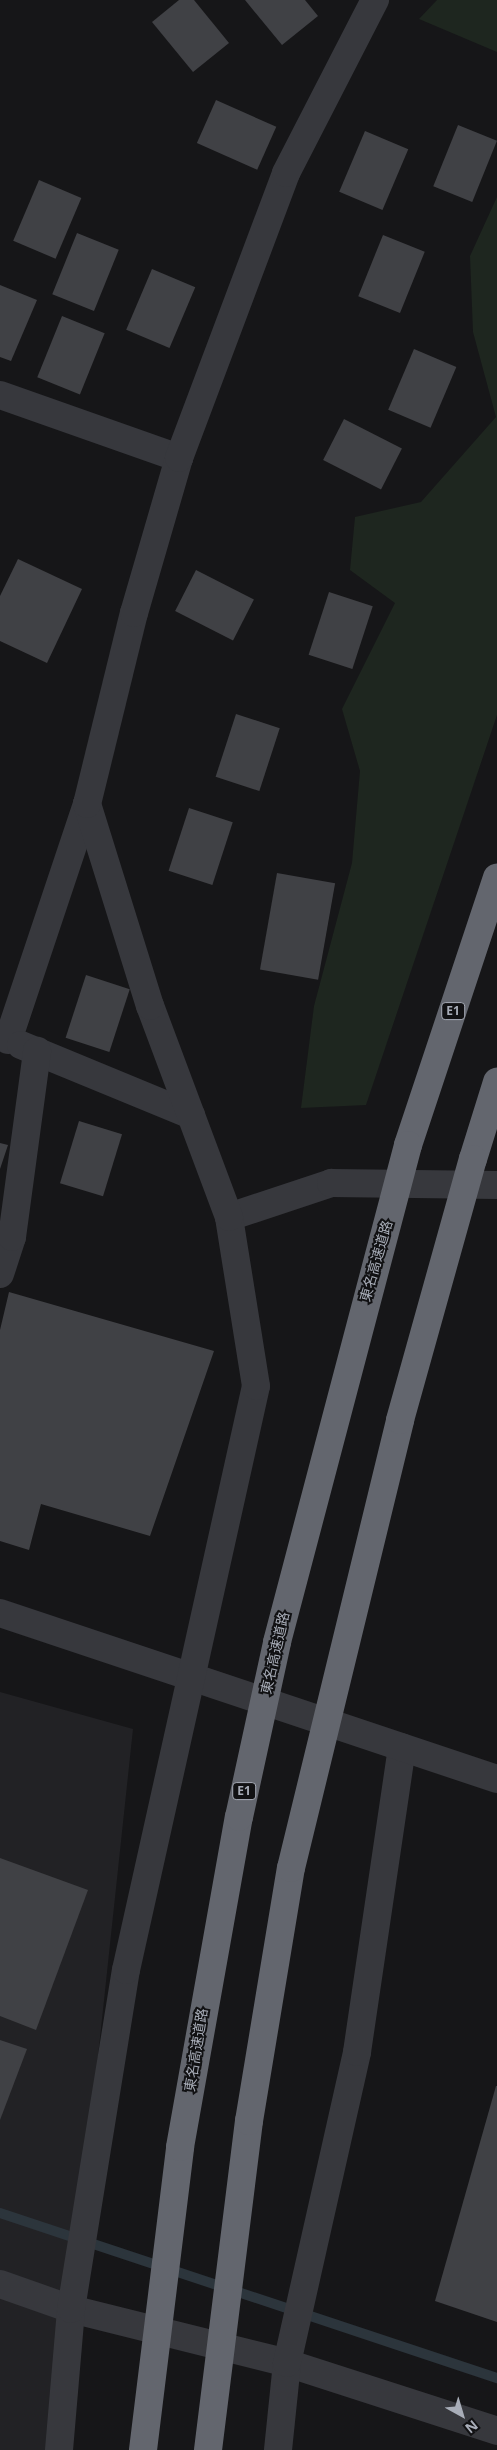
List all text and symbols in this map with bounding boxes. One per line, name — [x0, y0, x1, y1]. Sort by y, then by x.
road number: E1 — [440, 1001, 466, 1020]
street label: 東名高速道路 — [356, 1218, 396, 1304]
street label: 東名高速道路 — [257, 1610, 293, 1696]
road number: E1 — [232, 1782, 256, 1800]
street label: 東名高速道路 — [181, 2007, 211, 2093]
north arrow — [437, 2390, 487, 2440]
text: N — [461, 2416, 482, 2438]

